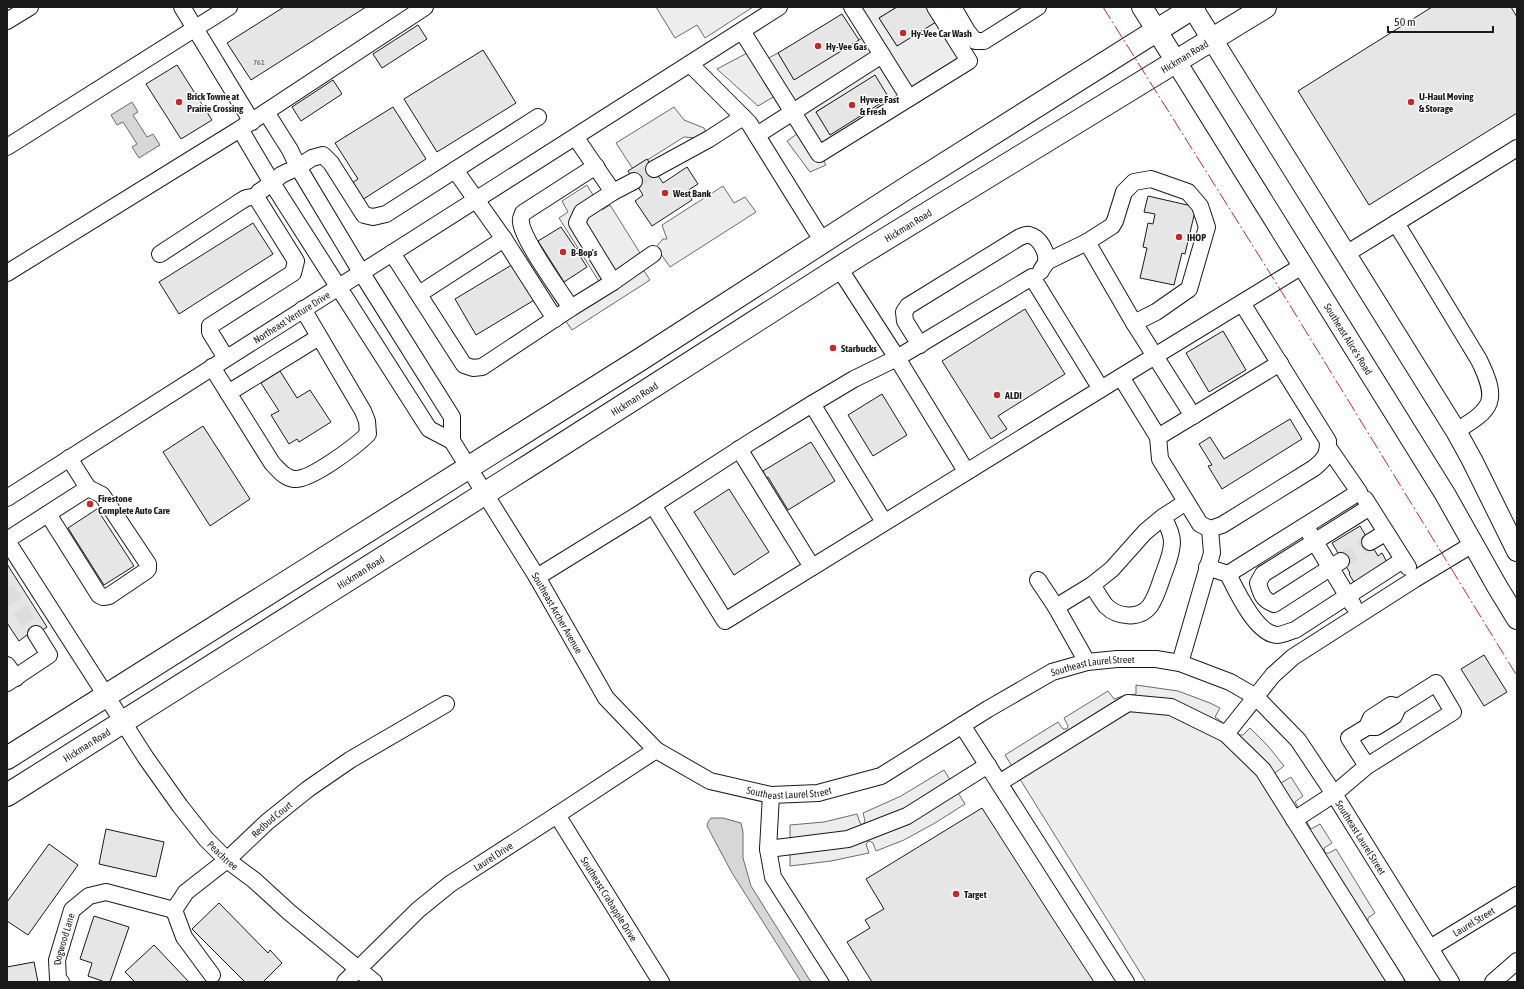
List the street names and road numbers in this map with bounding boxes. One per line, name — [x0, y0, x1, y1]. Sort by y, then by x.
street label: Hickman Road — [1159, 38, 1210, 75]
street label: Hickman Road — [882, 207, 934, 244]
street label: Northeast Venture Drive — [251, 289, 332, 345]
street label: Southeast Alice's Road — [1322, 301, 1375, 377]
street label: Hickman Road — [609, 379, 660, 418]
street label: Hickman Road — [335, 553, 386, 591]
street label: Southeast Archer Avenue — [530, 570, 585, 656]
street label: Southeast Laurel Street — [1049, 654, 1135, 678]
street label: Hickman Road — [61, 726, 112, 764]
street label: Southeast Laurel Street — [746, 784, 833, 801]
street label: Southeast Laurel Street — [1334, 798, 1388, 877]
street label: Redbud Court — [249, 799, 294, 840]
street label: Peachtree — [205, 838, 241, 872]
street label: Laurel Drive — [471, 839, 515, 873]
street label: Southeast Crabapple Drive — [579, 855, 640, 944]
street label: Laurel Street — [1451, 905, 1497, 938]
street label: Dogwood Lane — [51, 911, 76, 966]

